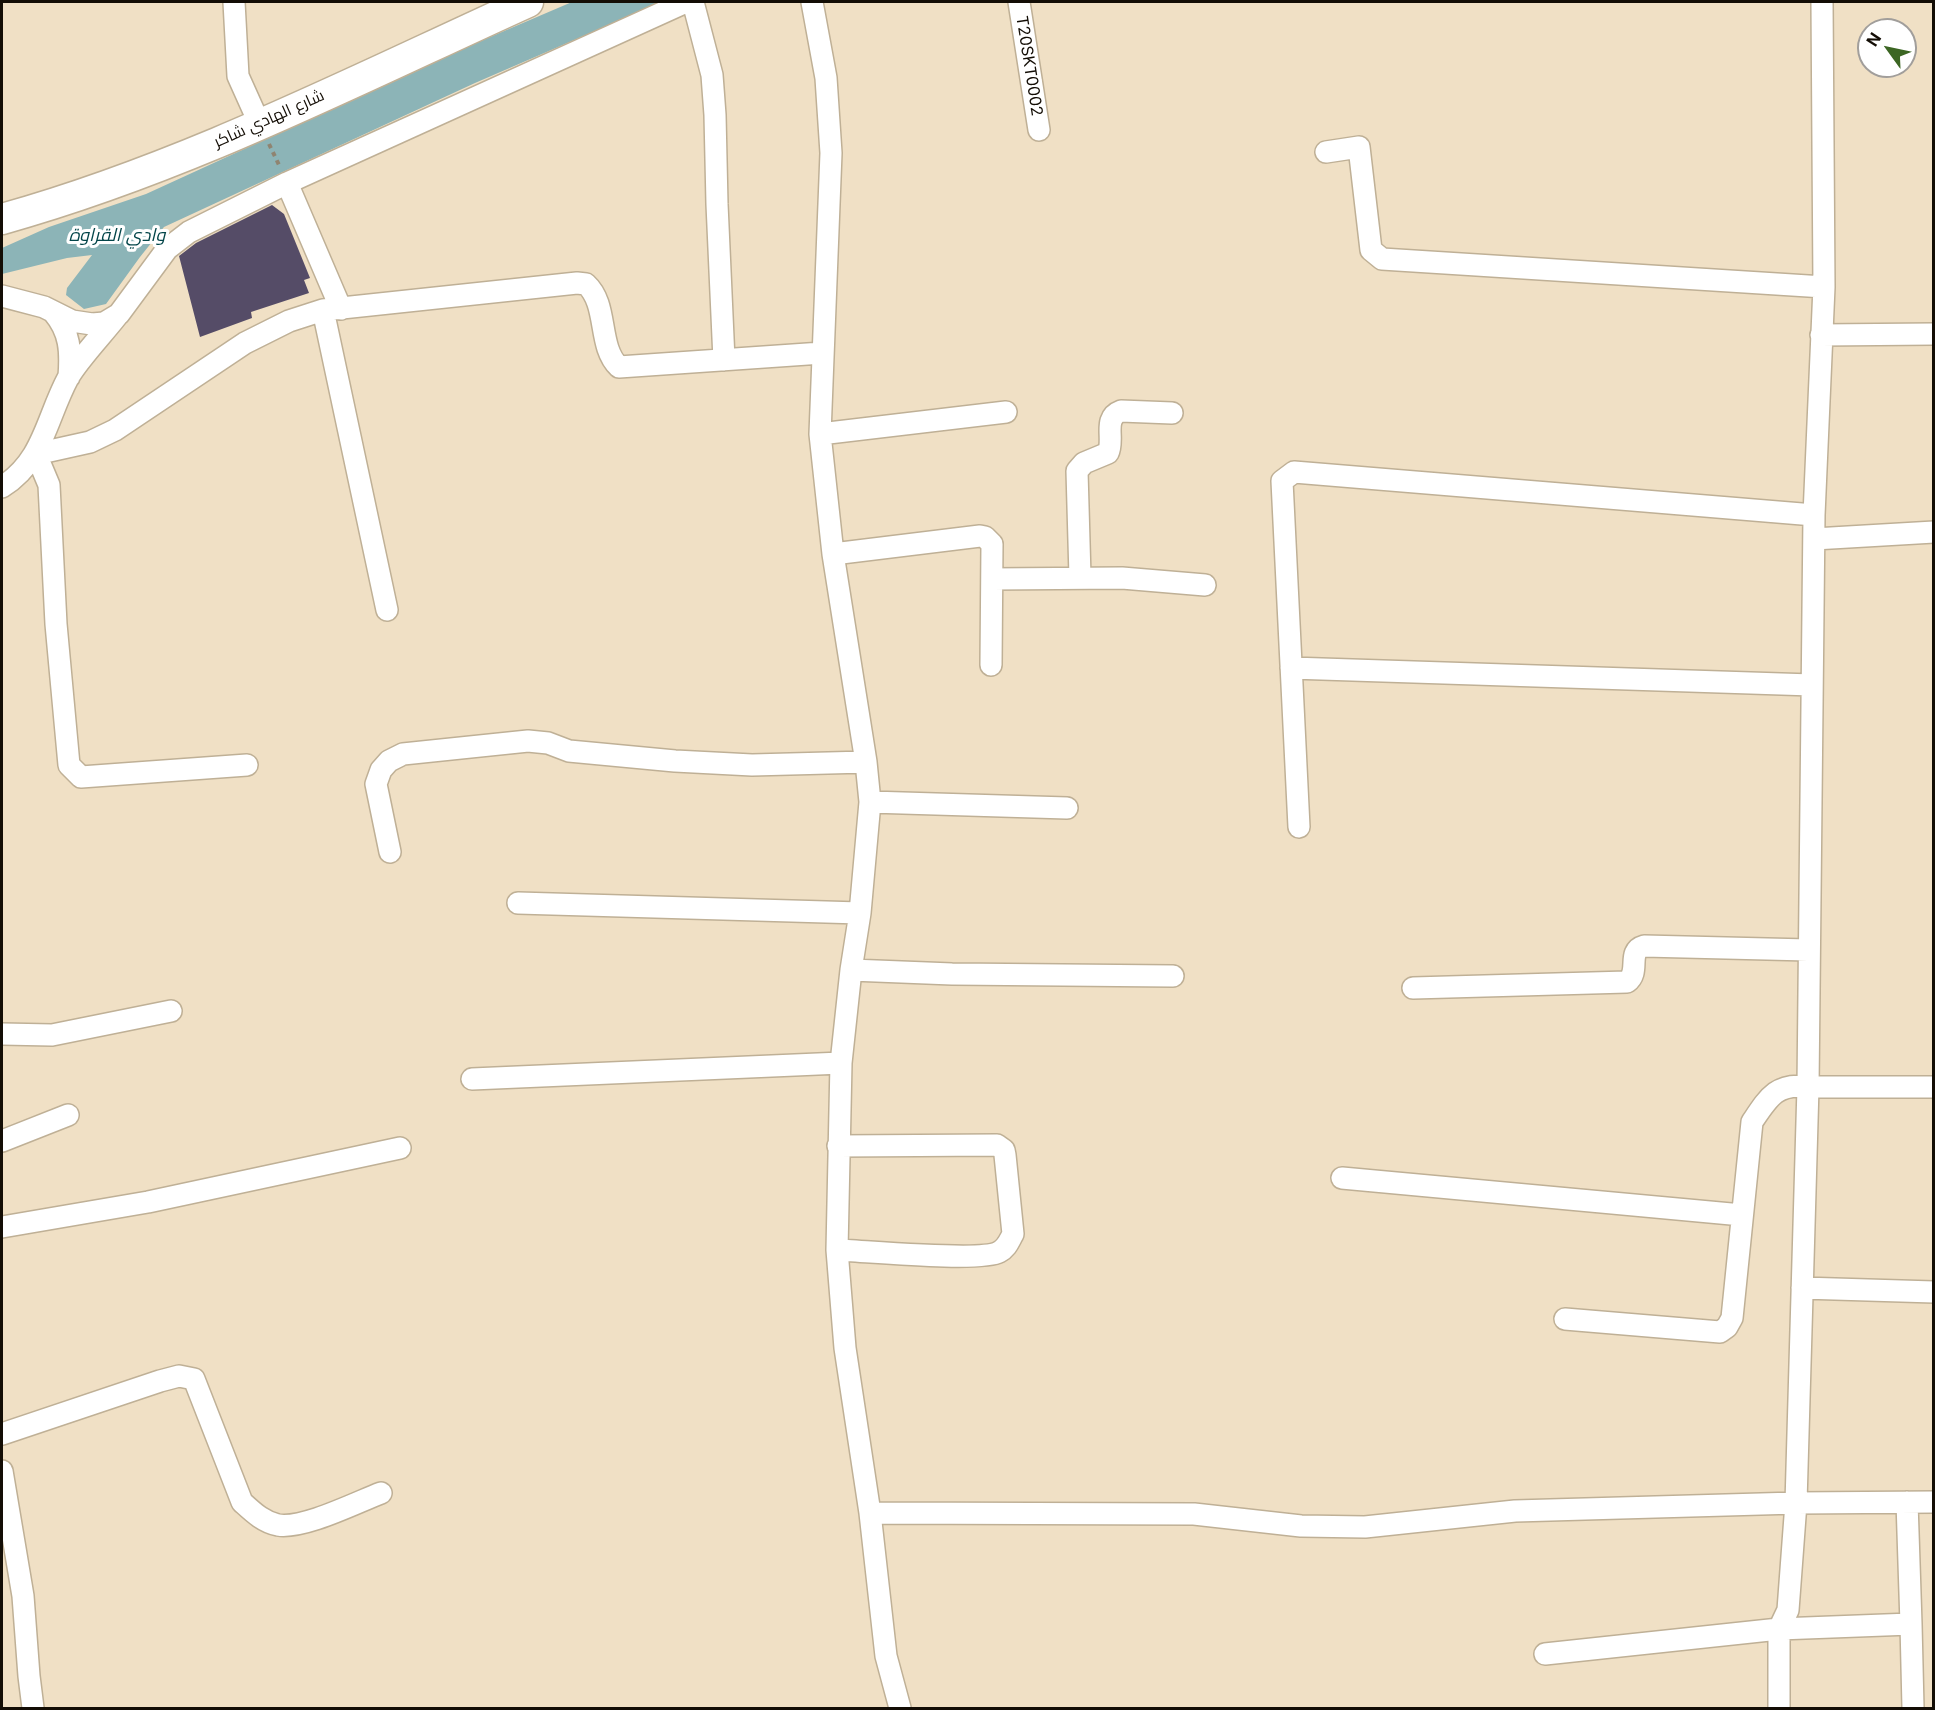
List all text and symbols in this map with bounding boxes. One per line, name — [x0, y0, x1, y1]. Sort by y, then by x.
street label: T20SKT0002 — [1012, 15, 1046, 117]
north arrow — [1857, 18, 1917, 78]
text: N — [1862, 29, 1885, 50]
street label: شارع الهادي شاكر — [211, 86, 327, 152]
water label: وادي القراوة — [69, 225, 165, 247]

